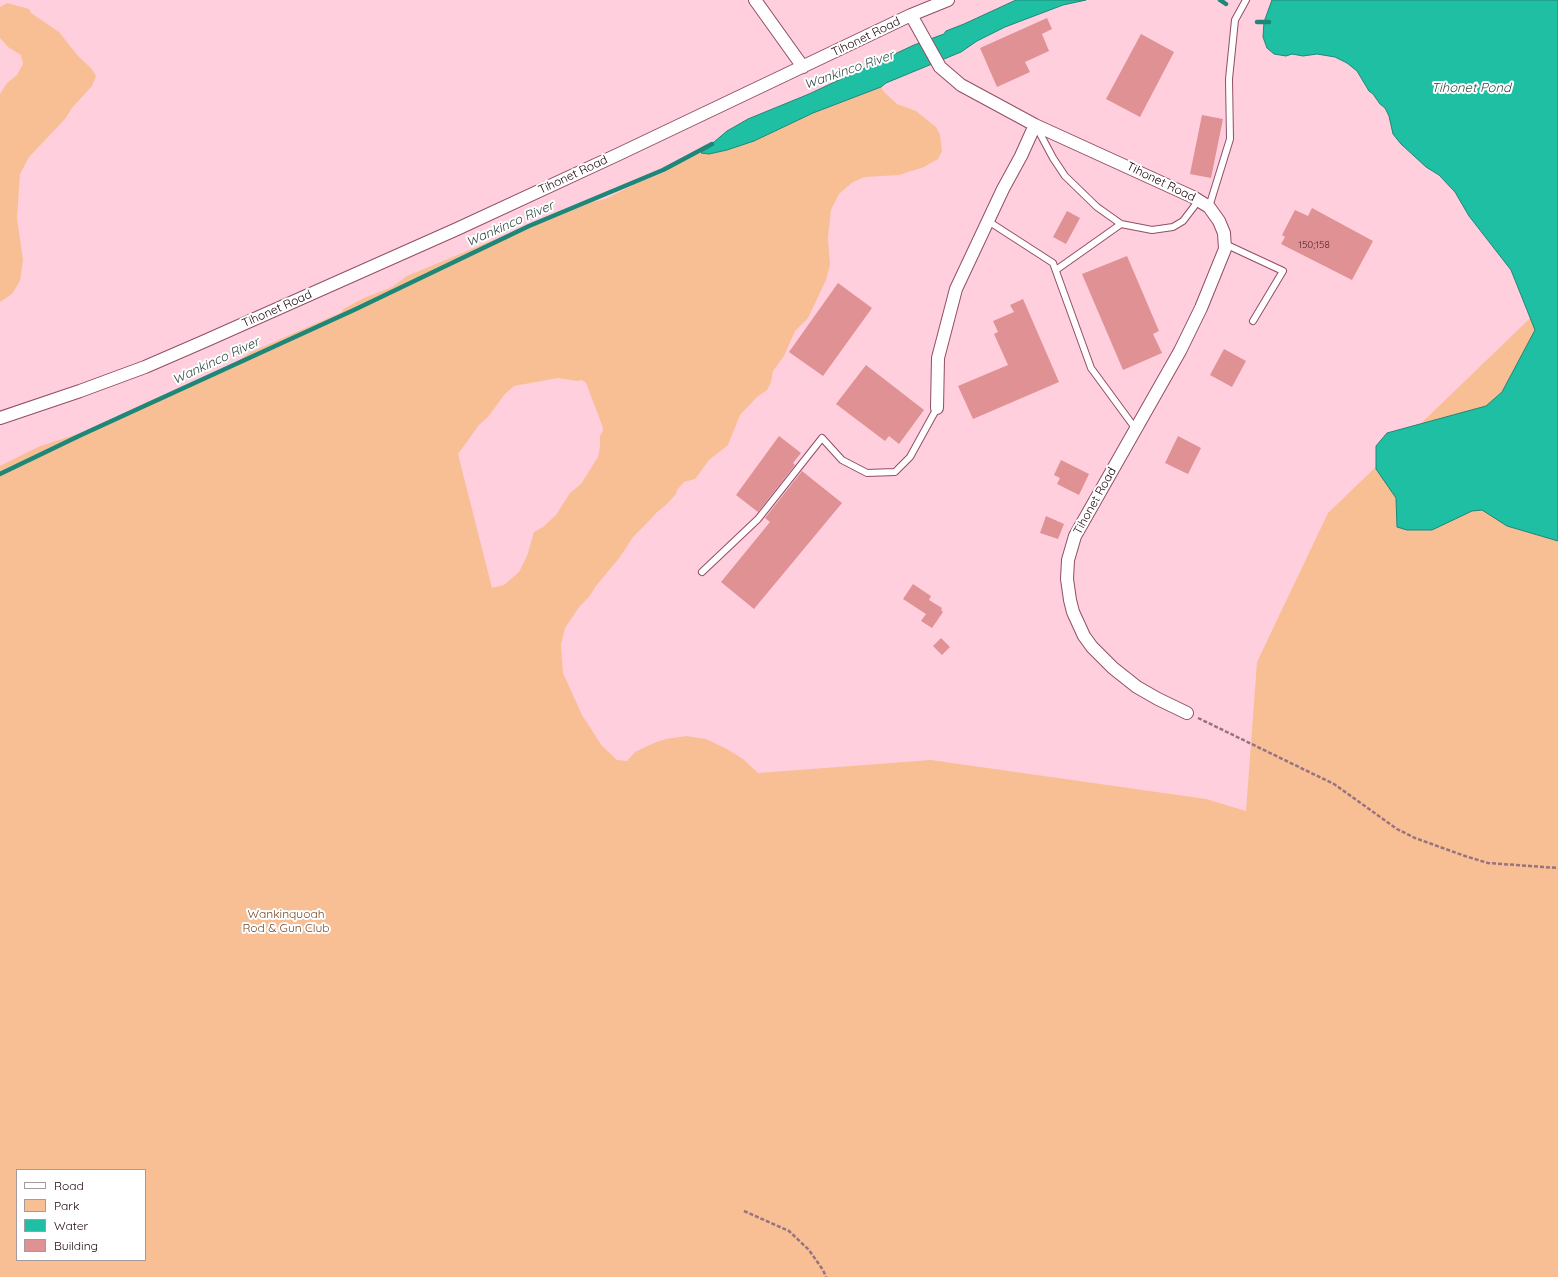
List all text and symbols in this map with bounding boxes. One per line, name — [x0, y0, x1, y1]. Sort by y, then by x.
street label: Tihonet Road — [829, 14, 903, 60]
water label: Wankinco River — [802, 47, 896, 93]
water label: Tihonet Pond — [1431, 80, 1511, 96]
street label: Tihonet Road — [536, 153, 610, 197]
street label: Tihonet Road — [1124, 159, 1198, 205]
water label: Wankinco River — [464, 198, 556, 250]
house number: 150;158 — [1298, 239, 1330, 251]
street label: Tihonet Road — [240, 287, 314, 331]
water label: Wankinco River — [170, 334, 262, 388]
street label: Tihonet Road — [1071, 465, 1119, 537]
park label: Wankinquoah Rod & Gun Club — [242, 907, 330, 935]
legend — [16, 1169, 146, 1261]
text: Road — [54, 1178, 84, 1193]
text: Park — [54, 1198, 79, 1213]
text: Water — [54, 1218, 88, 1233]
text: Building — [54, 1238, 98, 1253]

